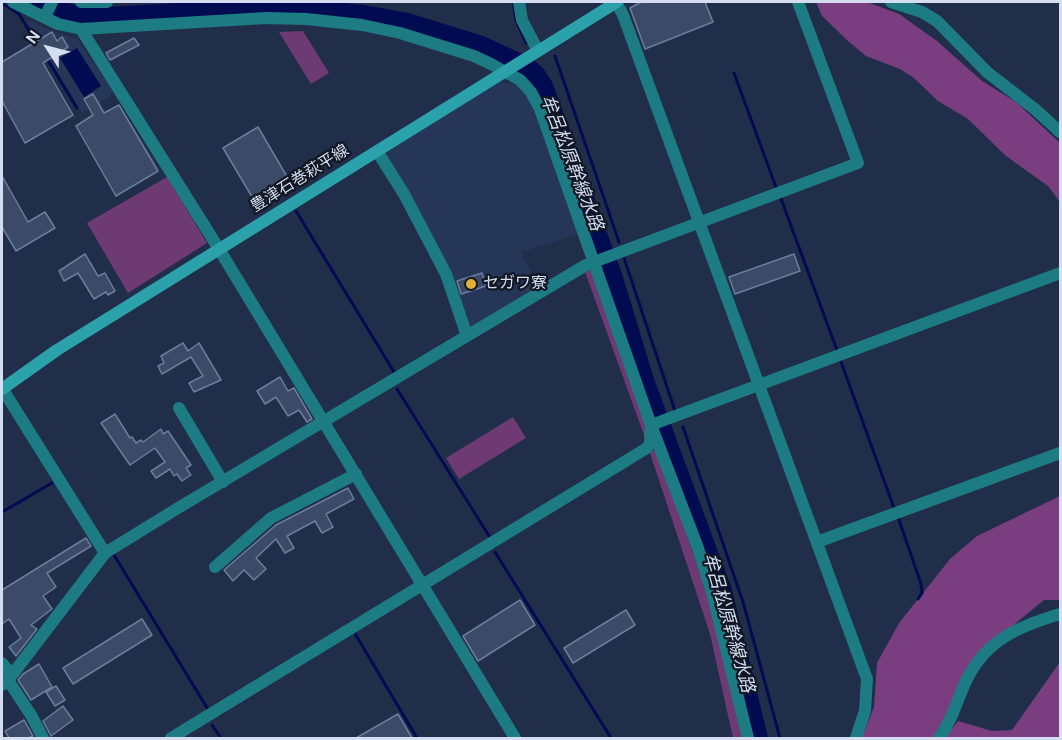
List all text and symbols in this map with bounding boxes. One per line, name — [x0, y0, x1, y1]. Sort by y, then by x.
north arrow — [18, 18, 78, 78]
text: N — [21, 26, 45, 48]
water label: 牟呂松原幹線水路 — [535, 92, 607, 234]
street label: 豊津石巻萩平線 — [247, 141, 353, 217]
place label: セガワ寮 — [483, 274, 547, 294]
marker: セガワ寮 — [464, 277, 478, 291]
water label: 牟呂松原幹線水路 — [698, 551, 758, 695]

